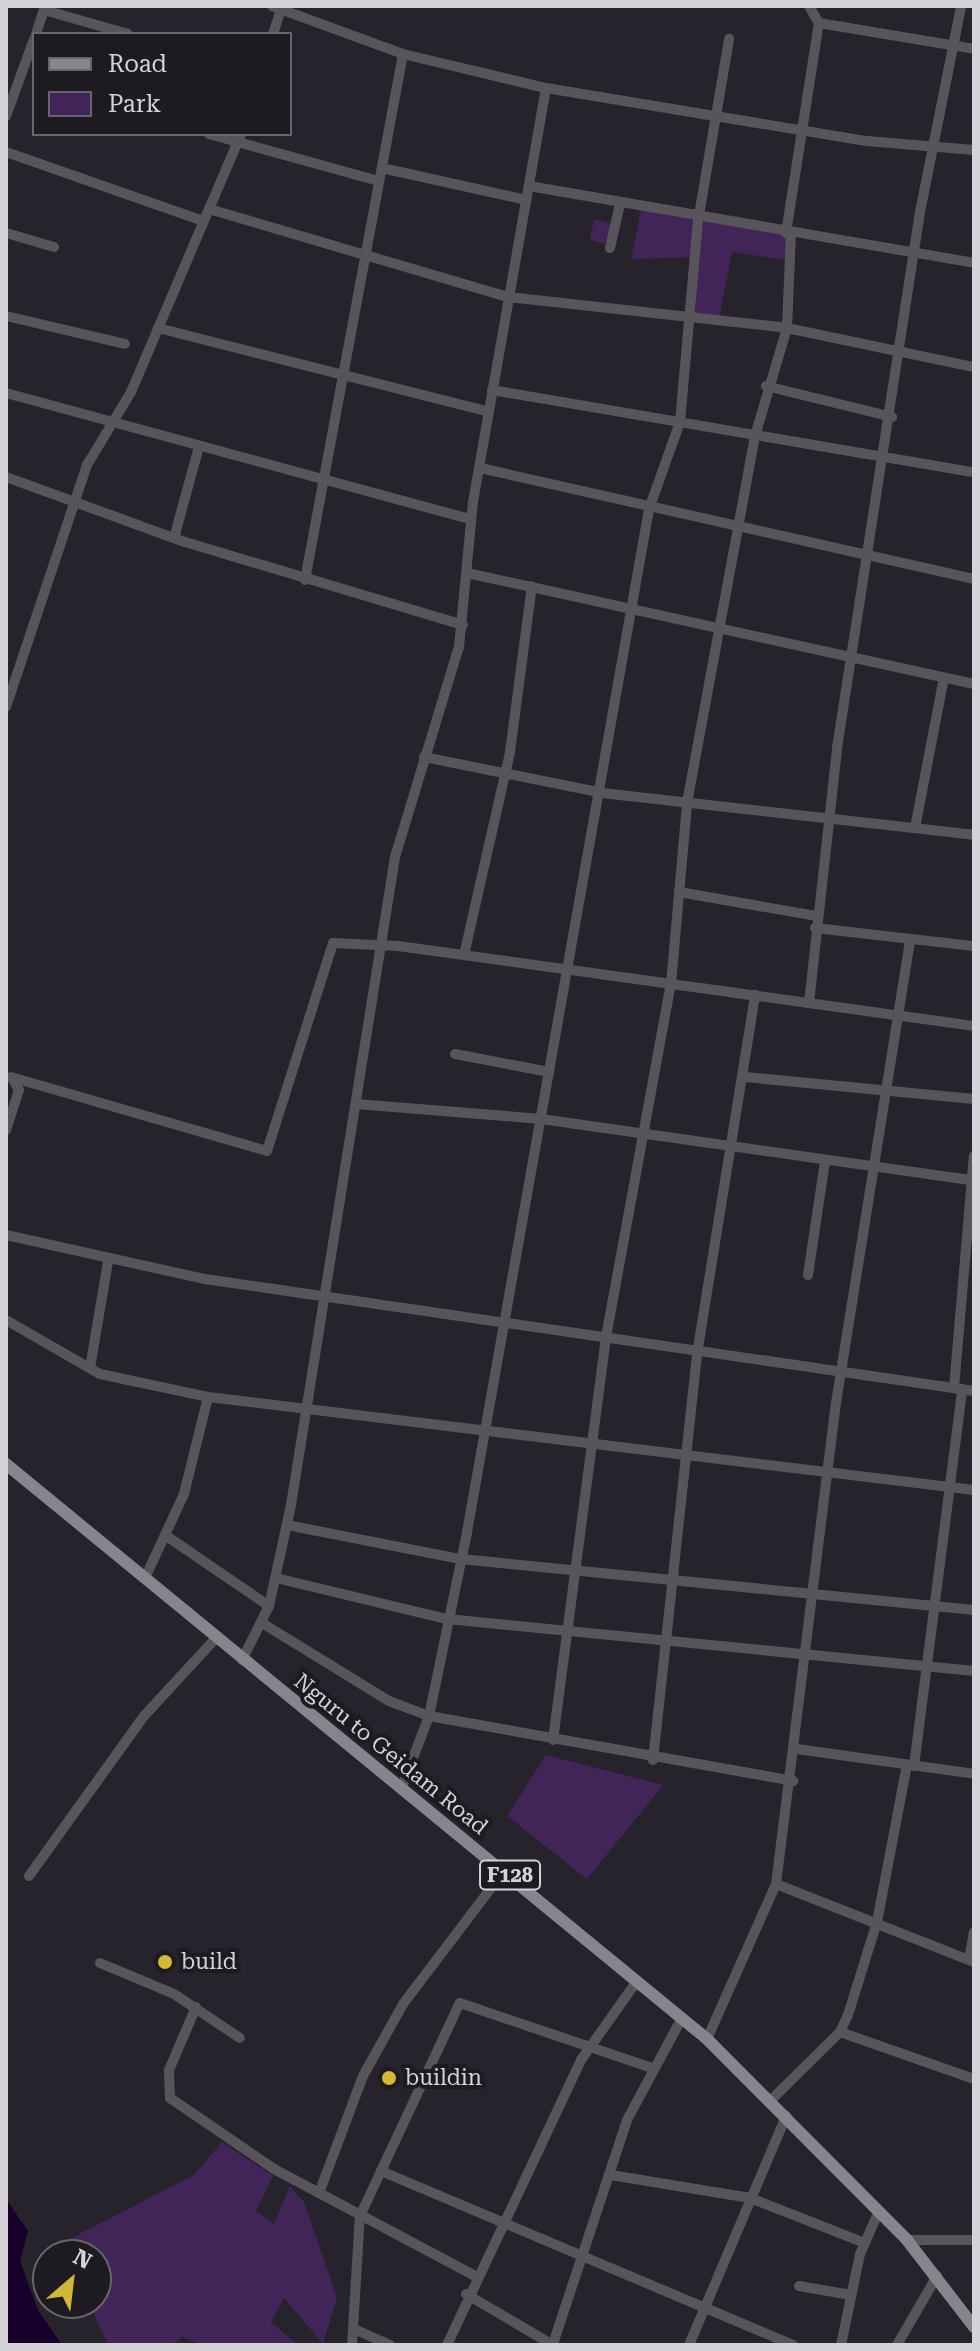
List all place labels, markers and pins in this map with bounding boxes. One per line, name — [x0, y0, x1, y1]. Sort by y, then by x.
place label: build — [181, 1949, 237, 1975]
marker: build — [156, 1953, 174, 1971]
place label: buildin — [405, 2065, 482, 2091]
marker: buildin — [380, 2069, 398, 2087]

